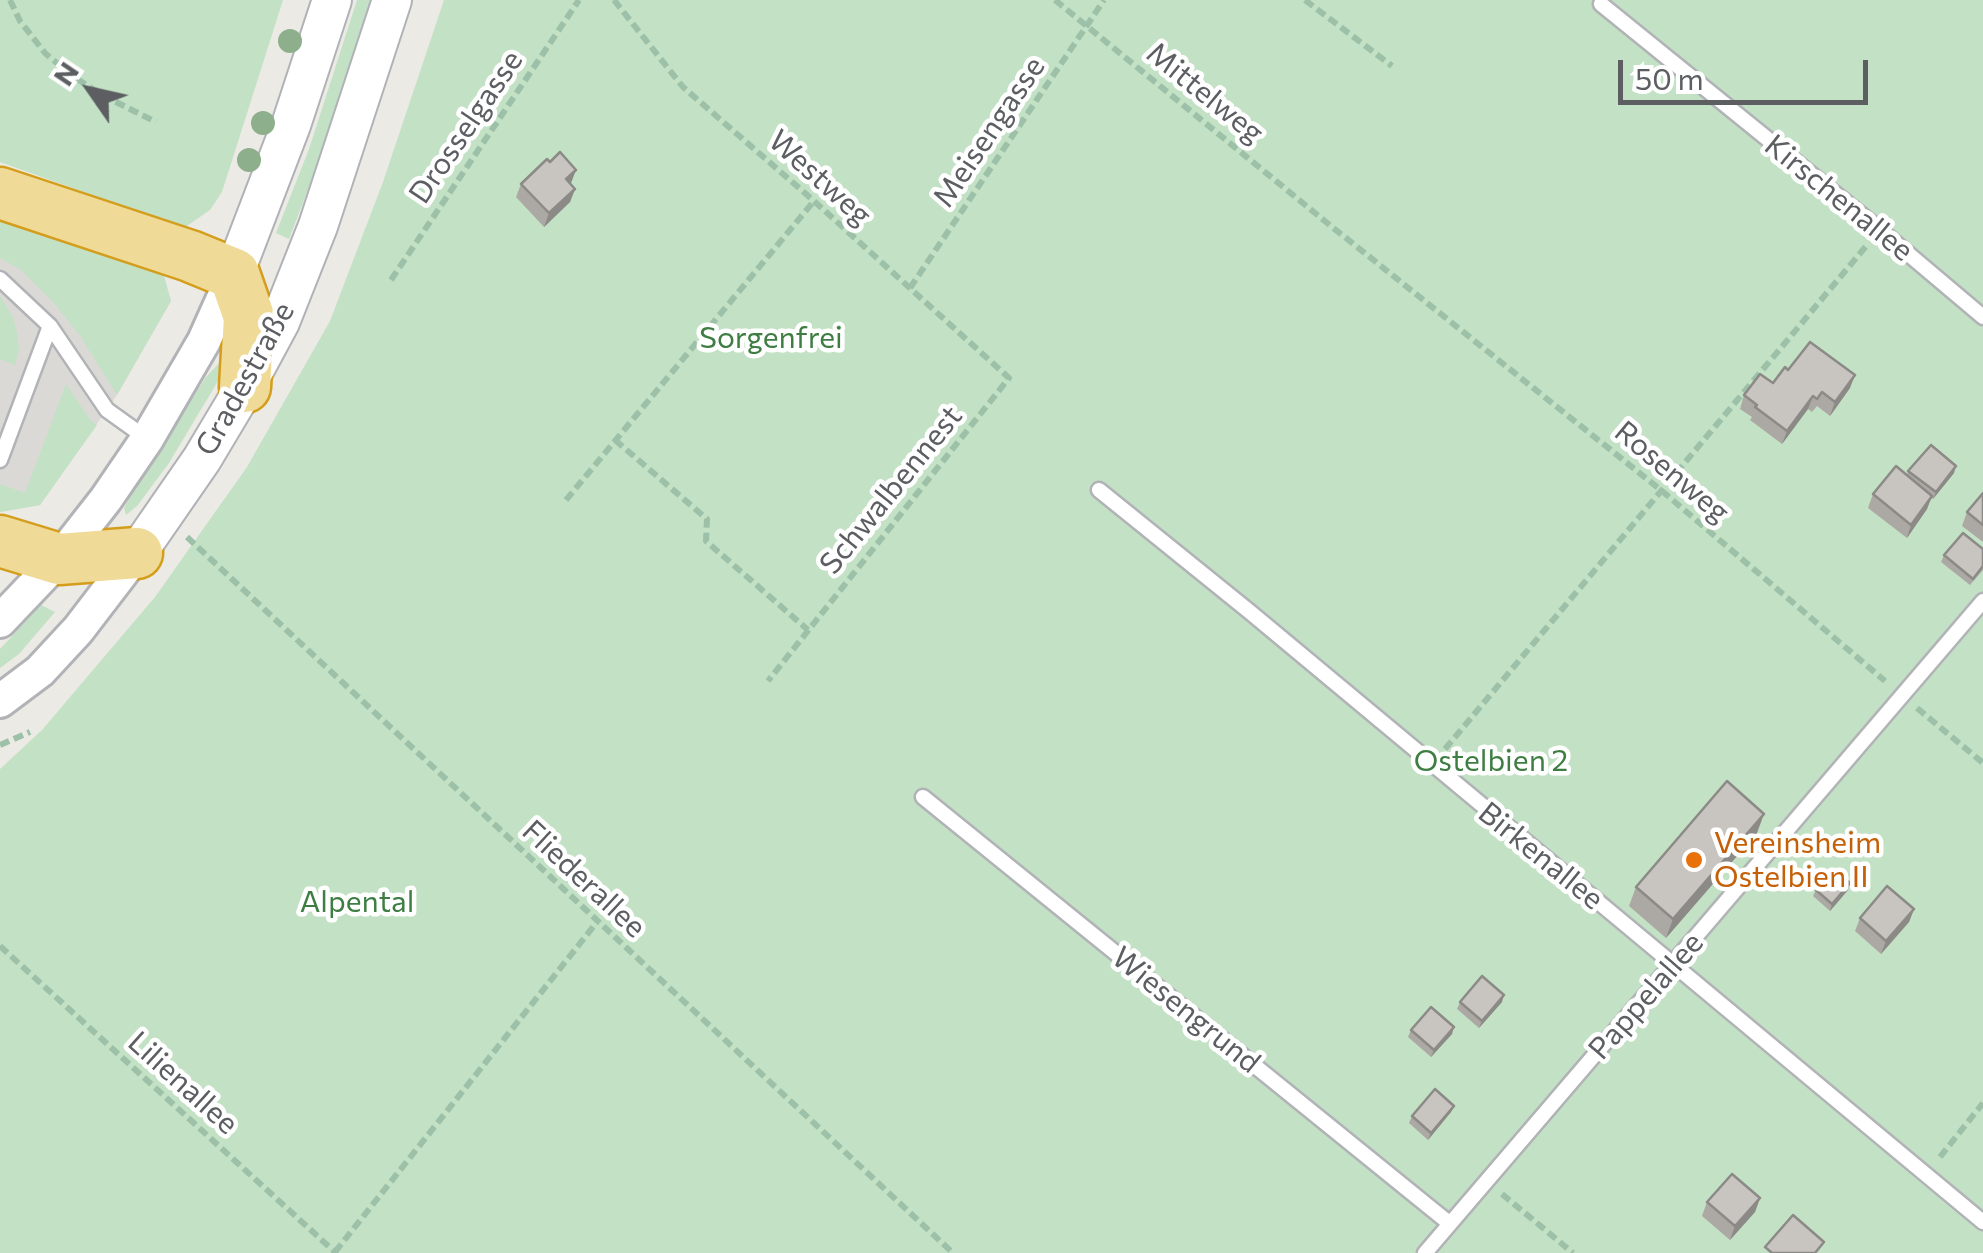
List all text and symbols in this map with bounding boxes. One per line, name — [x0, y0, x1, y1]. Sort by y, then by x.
street label: Mittelweg — [1139, 35, 1271, 151]
north arrow — [40, 40, 140, 140]
scale bar — [1623, 40, 1873, 102]
street label: Drosselgasse — [402, 44, 530, 210]
street label: Meisengasse — [926, 50, 1052, 214]
text: N — [45, 55, 85, 91]
text: 50 m — [1635, 59, 1704, 96]
street label: Westweg — [761, 123, 879, 233]
street label: Kirschenallee — [1758, 127, 1920, 269]
street label: Gradestraße — [188, 296, 302, 462]
park label: Sorgenfrei — [699, 320, 843, 356]
street label: Schwalbennest — [812, 399, 970, 581]
street label: Rosenweg — [1607, 414, 1737, 530]
park label: Ostelbien 2 — [1414, 743, 1568, 779]
street label: Birkenallee — [1471, 795, 1611, 917]
street label: Fliederallee — [515, 813, 653, 945]
place label: Vereinsheim Ostelbien II — [1714, 825, 1881, 896]
marker: Vereinsheim Ostelbien II — [1683, 849, 1705, 871]
park label: Alpental — [300, 884, 414, 920]
street label: Pappelallee — [1581, 925, 1711, 1067]
street label: Wiesengrund — [1105, 939, 1267, 1081]
street label: Lilienallee — [120, 1024, 246, 1142]

